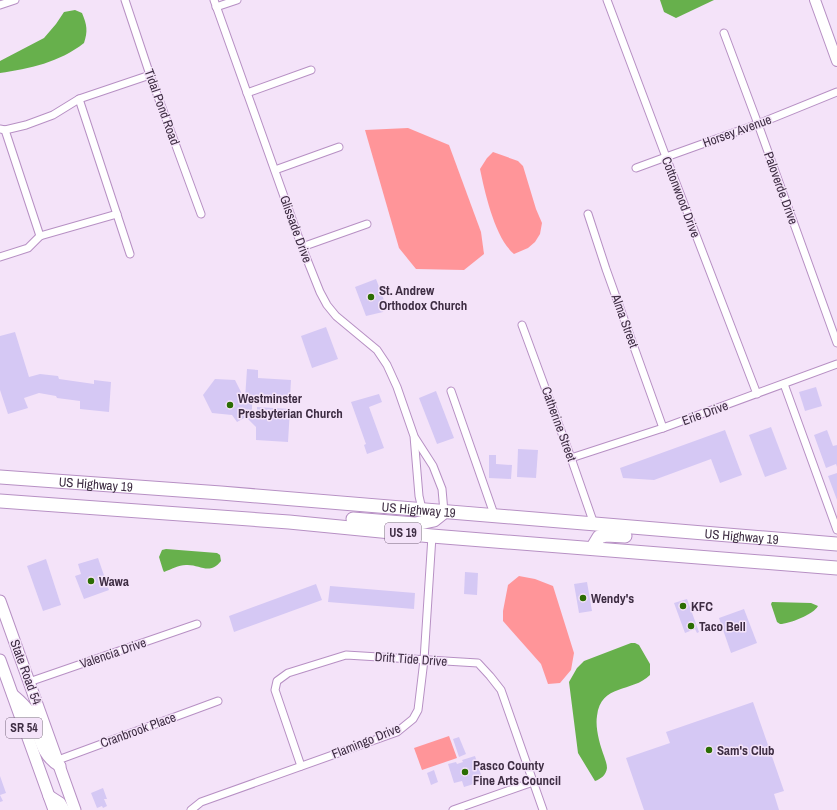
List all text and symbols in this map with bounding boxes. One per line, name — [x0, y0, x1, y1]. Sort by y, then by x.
street label: Tidal Pond Road — [140, 67, 184, 147]
street label: Horsey Avenue — [700, 111, 774, 151]
street label: Paloverde Drive — [760, 149, 802, 227]
street label: Cottonwood Drive — [658, 154, 704, 240]
street label: Glissade Drive — [276, 193, 316, 265]
place label: St. Andrew Orthodox Church — [379, 282, 467, 314]
street label: Alma Street — [607, 291, 643, 350]
marker: St. Andrew Orthodox Church — [366, 292, 376, 302]
street label: Catherine Street — [538, 384, 580, 464]
place label: Westminster Presbyterian Church — [238, 390, 343, 422]
street label: Erie Drive — [680, 397, 731, 429]
marker: Westminster Presbyterian Church — [225, 400, 235, 410]
street label: US Highway 19 — [58, 473, 133, 495]
street label: US Highway 19 — [381, 498, 456, 521]
road number: US 19 — [385, 523, 421, 543]
street label: US Highway 19 — [704, 525, 779, 548]
place label: Wawa — [99, 573, 129, 590]
marker: Wawa — [86, 576, 96, 586]
place label: Wendy's — [591, 590, 634, 607]
marker: Wendy's — [578, 593, 588, 603]
place label: KFC — [691, 598, 713, 615]
marker: KFC — [678, 601, 688, 611]
place label: Taco Bell — [699, 618, 746, 635]
marker: Taco Bell — [686, 621, 696, 631]
street label: Valencia Drive — [78, 634, 149, 672]
street label: State Road 54 — [6, 637, 46, 707]
street label: Drift Tide Drive — [374, 648, 448, 670]
street label: Cranbrook Place — [98, 708, 178, 752]
road number: SR 54 — [6, 718, 42, 738]
street label: Flamingo Drive — [329, 719, 403, 763]
place label: Sam's Club — [717, 742, 775, 759]
marker: Sam's Club — [704, 745, 714, 755]
place label: Pasco County Fine Arts Council — [473, 757, 561, 789]
marker: Pasco County Fine Arts Council — [460, 767, 470, 777]

